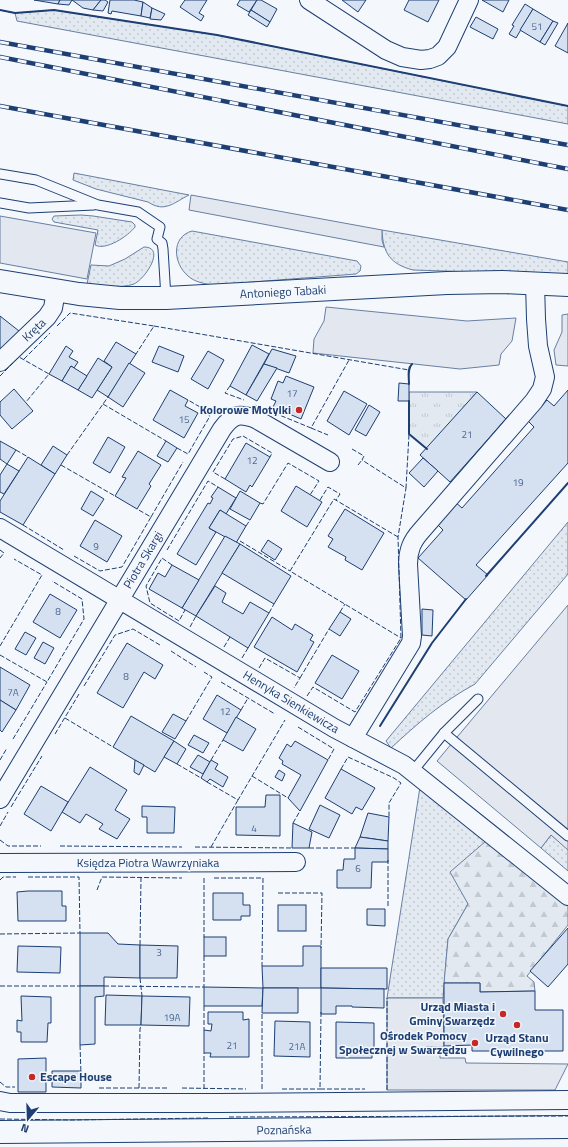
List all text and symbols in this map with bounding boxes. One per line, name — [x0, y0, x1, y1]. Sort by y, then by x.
house number: 51 — [531, 19, 543, 34]
street label: Antoniego Tabaki — [239, 280, 327, 303]
street label: Kręta — [17, 313, 50, 346]
house number: 17 — [286, 386, 298, 401]
place label: Kolorowe Motylki — [200, 400, 291, 419]
marker: Kolorowe Motylki — [294, 405, 304, 415]
house number: 15 — [178, 412, 190, 427]
house number: 21 — [461, 427, 473, 442]
house number: 12 — [246, 453, 258, 468]
house number: 19 — [512, 475, 524, 490]
street label: Piotra Skargi — [118, 527, 167, 592]
house number: 9 — [93, 539, 99, 554]
house number: 8 — [55, 604, 61, 619]
street label: Henryka Sienkiewicza — [239, 665, 343, 738]
house number: 8 — [123, 669, 129, 684]
house number: 7A — [7, 685, 19, 700]
house number: 12 — [219, 704, 231, 719]
house number: 4 — [251, 821, 257, 836]
street label: Księdza Piotra Wawrzyniaka — [77, 853, 219, 872]
house number: 6 — [355, 861, 361, 876]
house number: 3 — [156, 945, 162, 960]
place label: Urząd Miasta i Gminy Swarzędz — [409, 997, 495, 1030]
marker: Urząd Miasta i Gminy Swarzędz — [498, 1009, 508, 1019]
house number: 19A — [163, 1010, 181, 1025]
marker: Urząd Stanu Cywilnego — [512, 1020, 522, 1030]
place label: Ośrodek Pomocy Społecznej w Swarzędzu — [339, 1026, 467, 1059]
place label: Urząd Stanu Cywilnego — [485, 1028, 549, 1061]
house number: 21 — [226, 1038, 238, 1053]
marker: Ośrodek Pomocy Społecznej w Swarzędzu — [470, 1038, 480, 1048]
house number: 21A — [288, 1039, 306, 1054]
place label: Escape House — [40, 1067, 112, 1086]
marker: Escape House — [27, 1072, 37, 1082]
north arrow — [8, 1099, 48, 1139]
text: N — [19, 1120, 31, 1137]
street label: Poznańska — [256, 1120, 312, 1139]

